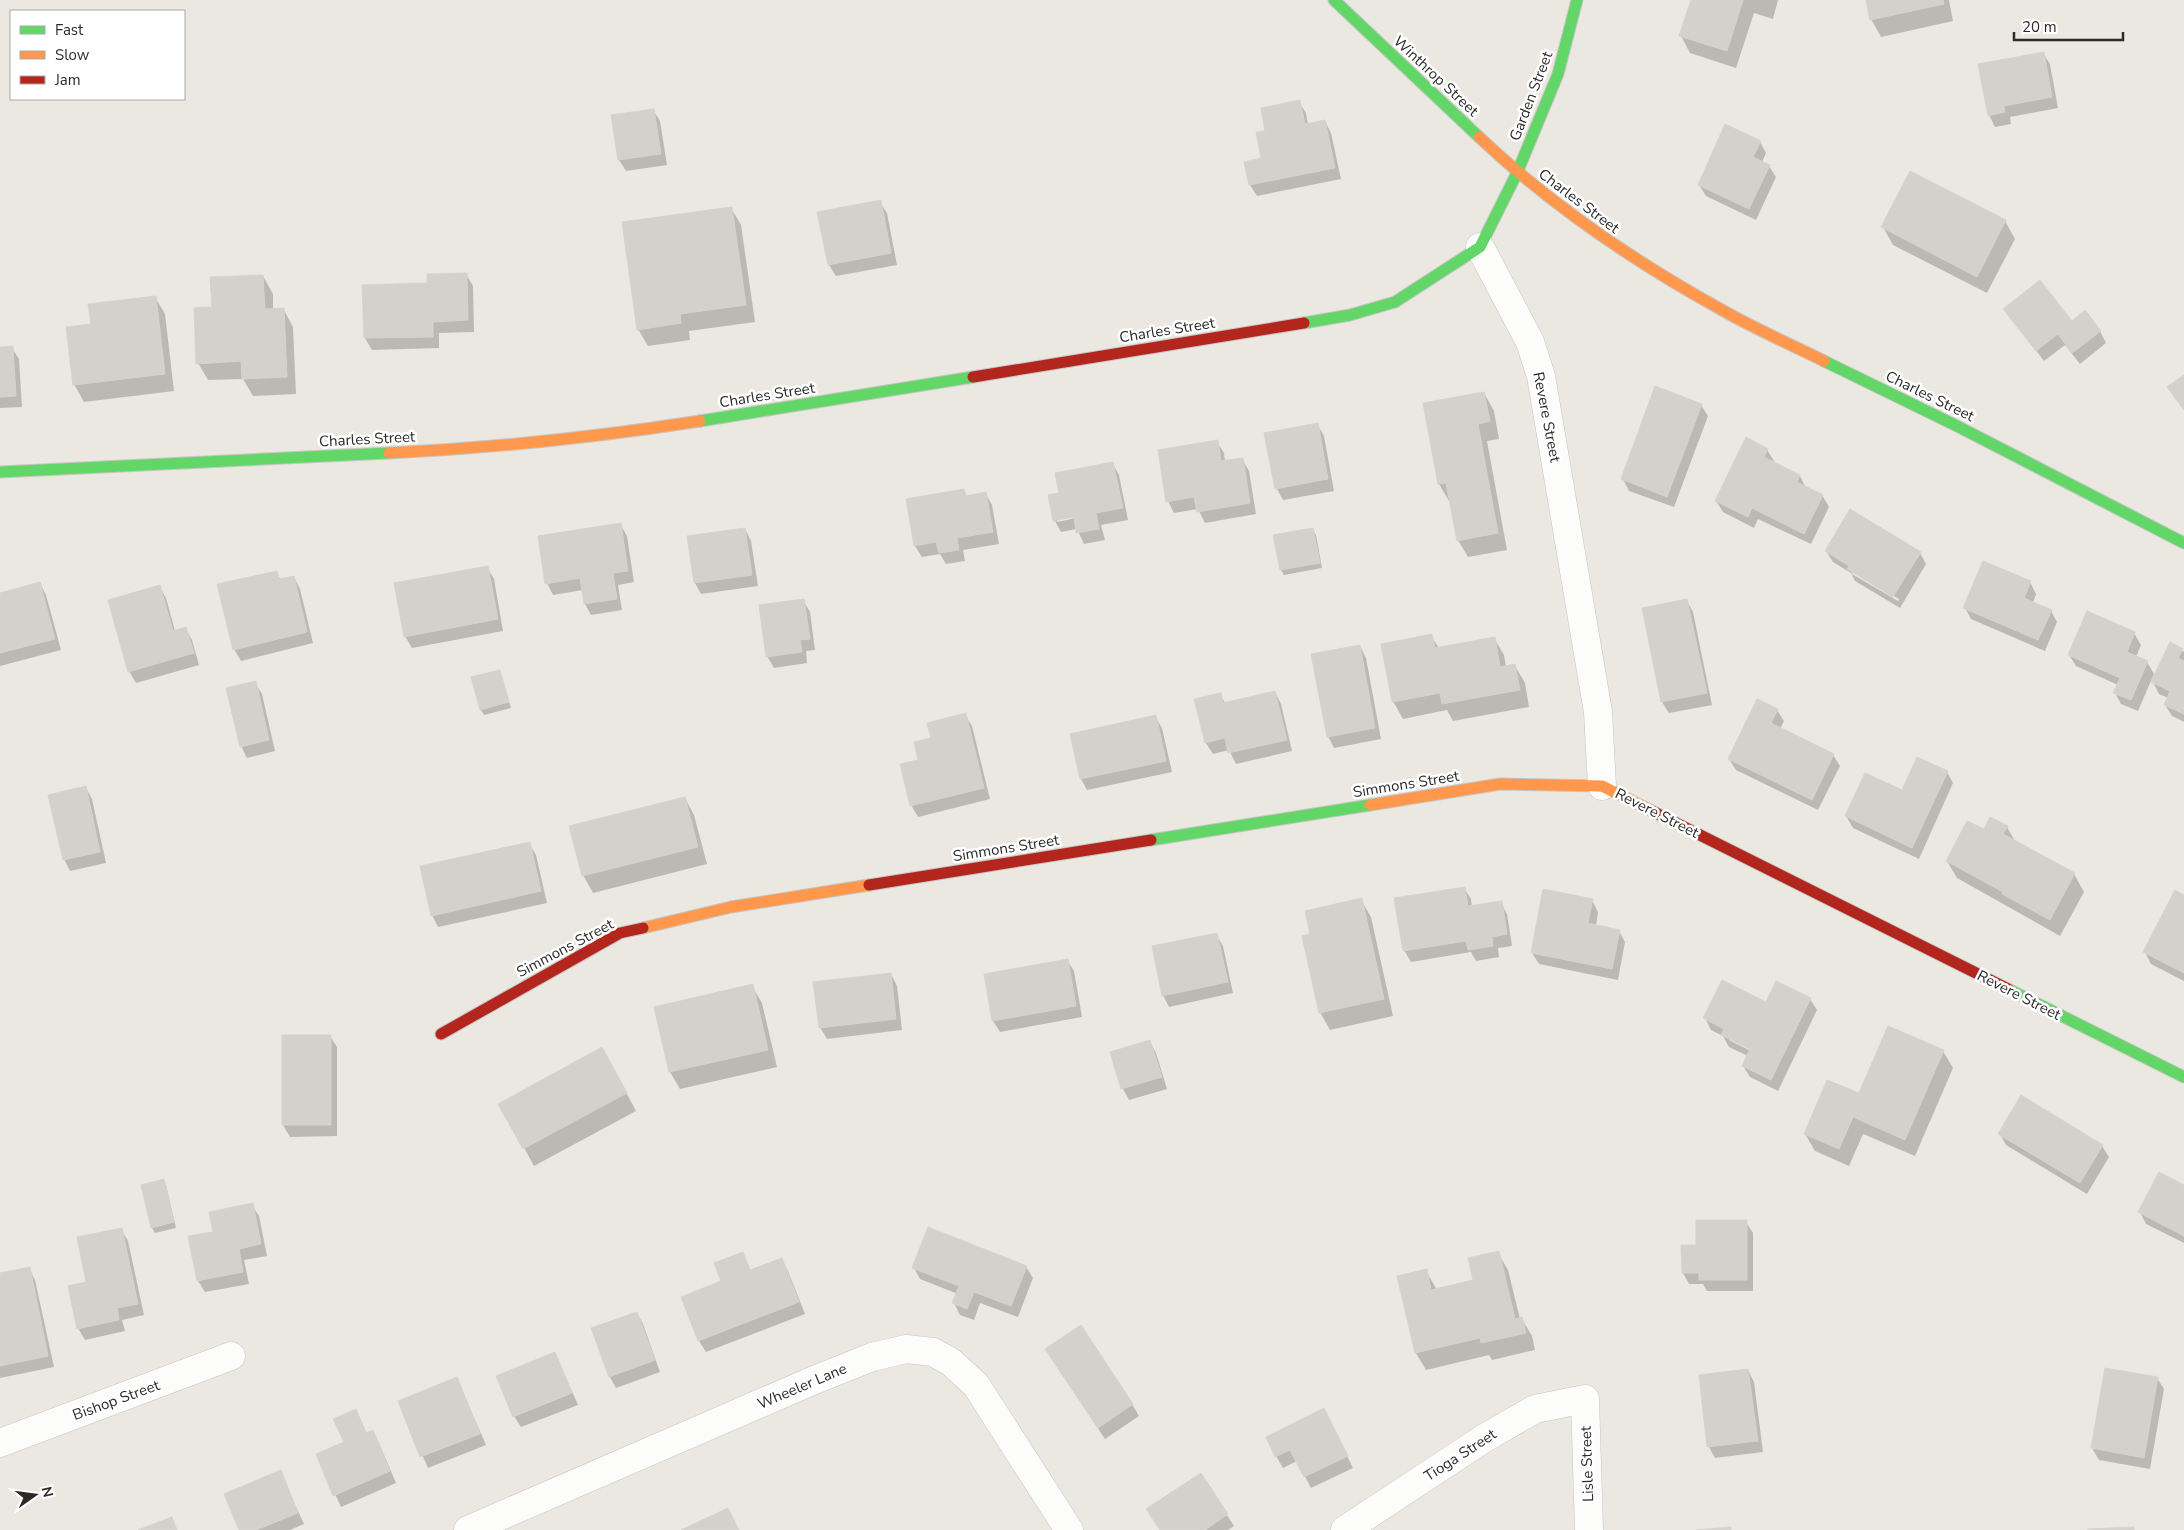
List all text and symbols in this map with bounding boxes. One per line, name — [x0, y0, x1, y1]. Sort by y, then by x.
legend — [10, 10, 185, 100]
scale bar — [2014, 10, 2123, 42]
text: 20 m — [2022, 17, 2057, 37]
text: Fast — [55, 20, 84, 40]
street label: Winthrop Street — [1389, 31, 1483, 121]
text: Slow — [55, 45, 90, 65]
street label: Garden Street — [1505, 48, 1557, 144]
text: Jam — [54, 70, 81, 90]
street label: Charles Street — [1535, 164, 1624, 238]
street label: Charles Street — [1118, 312, 1217, 347]
street label: Charles Street — [1882, 366, 1978, 426]
street label: Revere Street — [1528, 370, 1566, 464]
street label: Charles Street — [718, 377, 817, 412]
street label: Charles Street — [318, 426, 416, 452]
street label: Simmons Street — [1351, 766, 1461, 802]
street label: Revere Street — [1612, 783, 1703, 843]
street label: Simmons Street — [951, 830, 1061, 866]
street label: Simmons Street — [513, 914, 618, 982]
street label: Revere Street — [1974, 965, 2065, 1025]
street label: Wheeler Lane — [754, 1358, 850, 1414]
street label: Bishop Street — [70, 1375, 163, 1425]
street label: Tioga Street — [1420, 1424, 1501, 1486]
street label: Lisle Street — [1576, 1425, 1598, 1502]
north arrow — [10, 1470, 60, 1520]
text: N — [37, 1485, 58, 1499]

